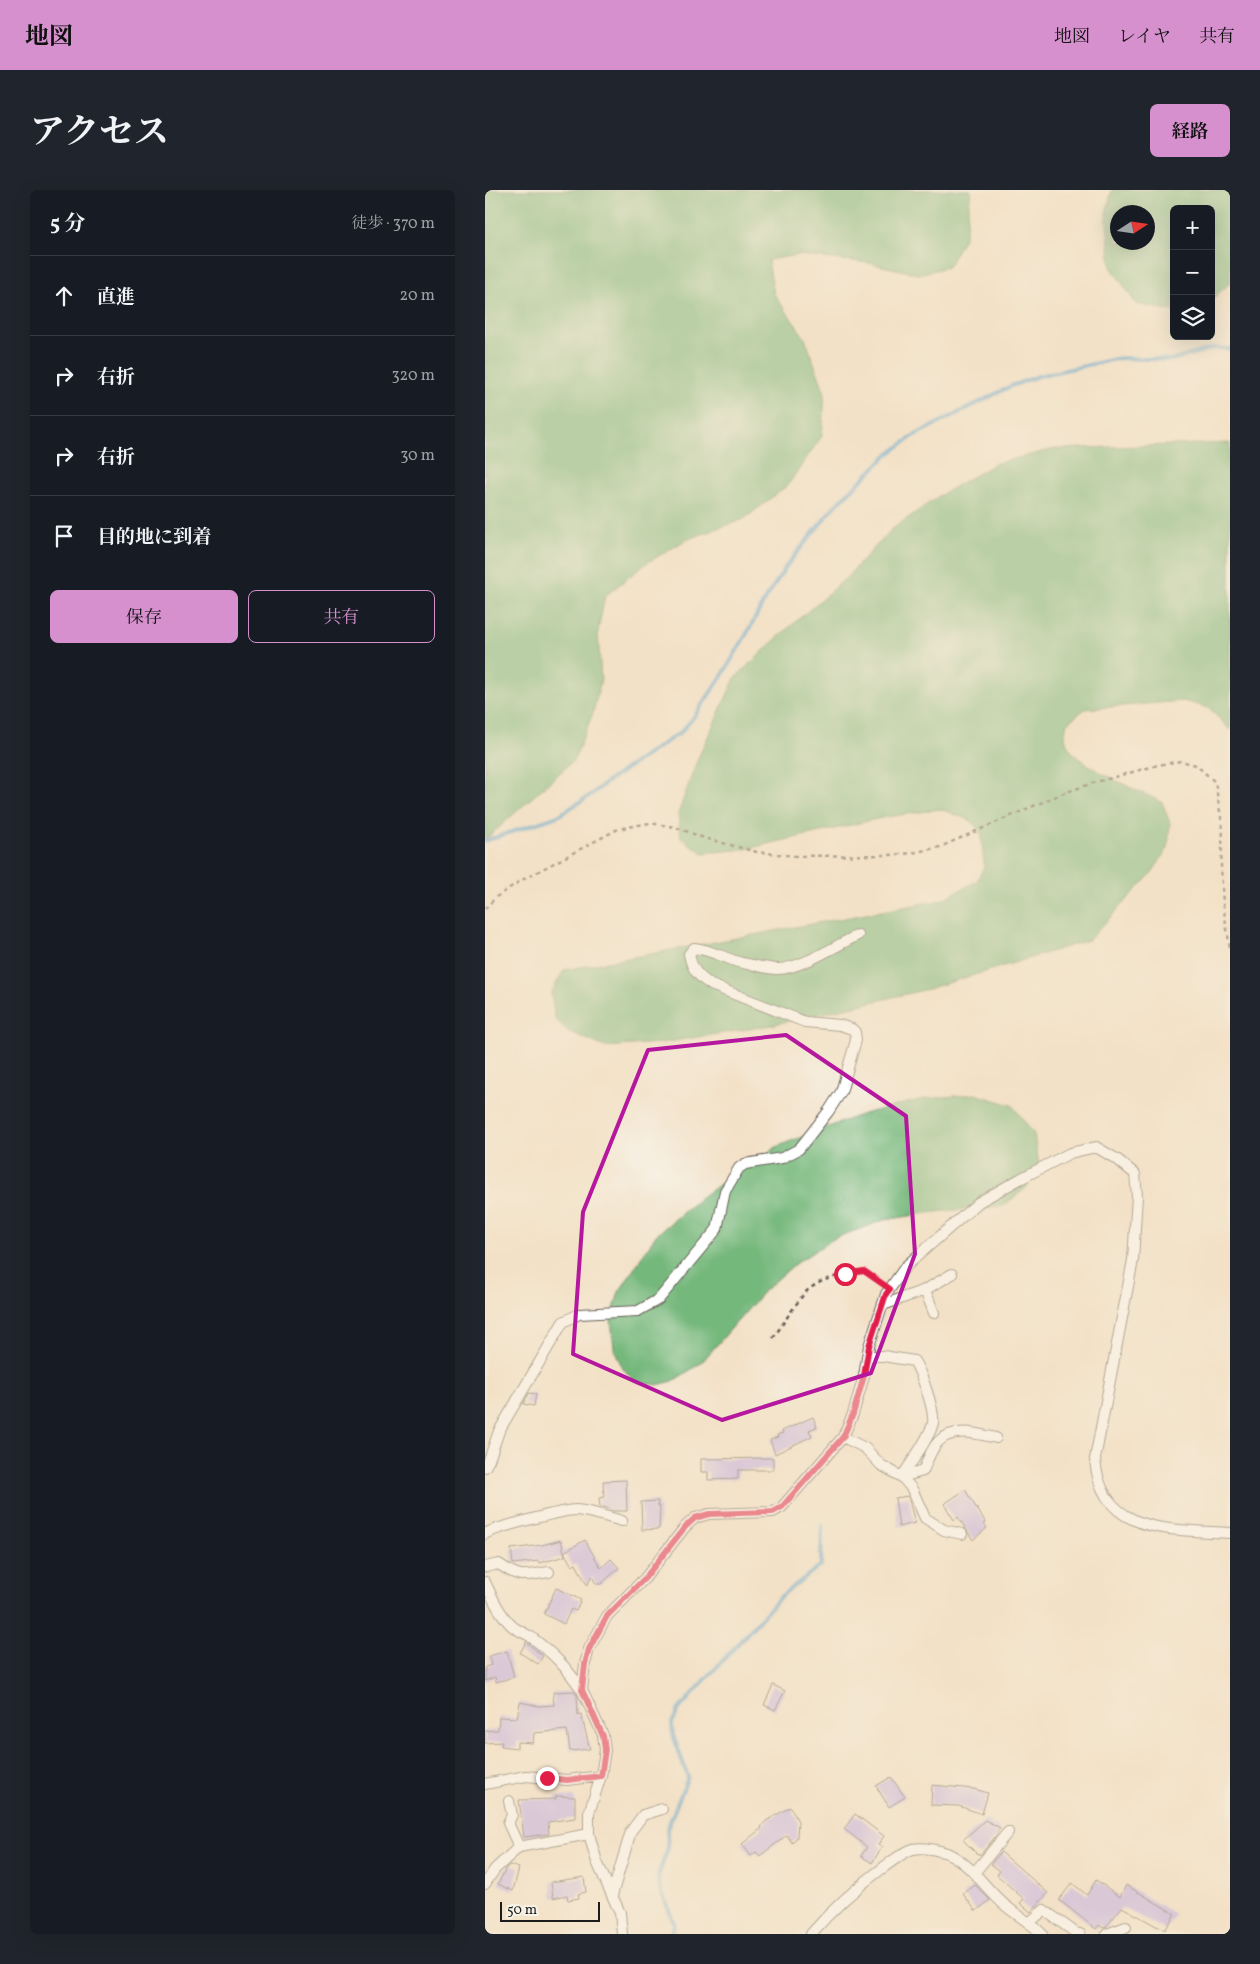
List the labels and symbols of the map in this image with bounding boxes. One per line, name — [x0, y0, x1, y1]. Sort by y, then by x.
north arrow — [1110, 205, 1155, 250]
route start — [834, 1263, 857, 1286]
route end — [536, 1767, 559, 1790]
scale bar — [500, 1899, 600, 1922]

